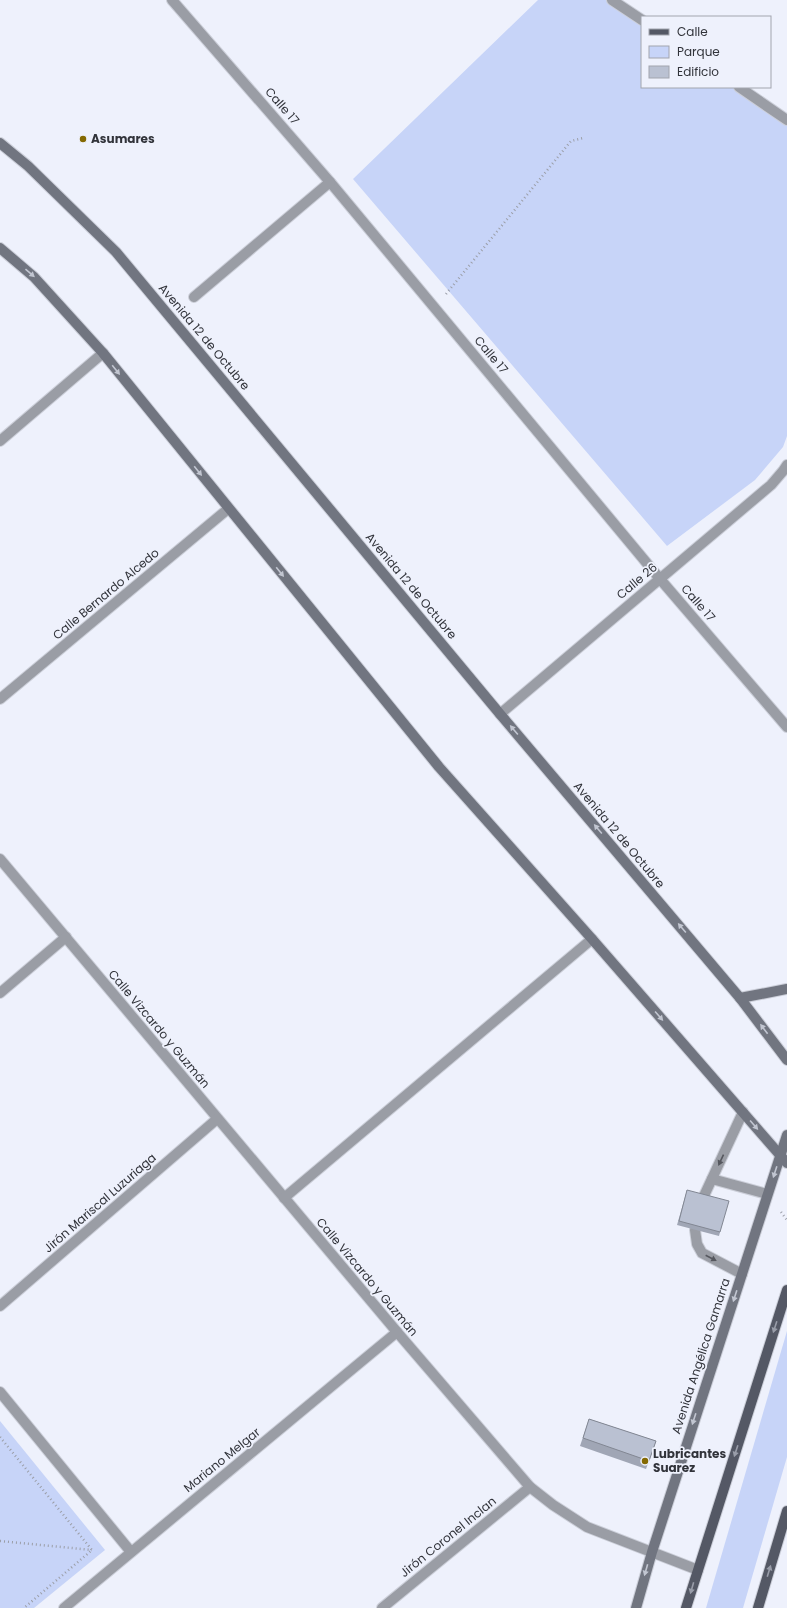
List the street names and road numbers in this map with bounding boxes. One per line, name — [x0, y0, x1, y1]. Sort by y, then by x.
street label: Calle 17 — [261, 83, 304, 128]
street label: Avenida 12 de Octubre — [155, 280, 254, 393]
street label: Calle 17 — [471, 332, 512, 377]
street label: Avenida 12 de Octubre — [362, 529, 461, 642]
street label: Calle Bernardo Alcedo — [49, 544, 163, 643]
street label: Calle 26 — [613, 559, 661, 603]
street label: Calle 17 — [677, 580, 720, 625]
street label: Avenida 12 de Octubre — [570, 778, 669, 891]
street label: Calle Vizcardo y Guzmán — [105, 966, 214, 1092]
street label: Jirón Mariscal Luzuriaga — [40, 1149, 160, 1256]
street label: Calle Vizcardo y Guzmán — [313, 1214, 422, 1340]
street label: Avenida Angélica Gamarra — [667, 1276, 734, 1436]
street label: Mariano Melgar — [180, 1423, 264, 1496]
street label: Jirón Coronel Inclan — [396, 1492, 499, 1581]

